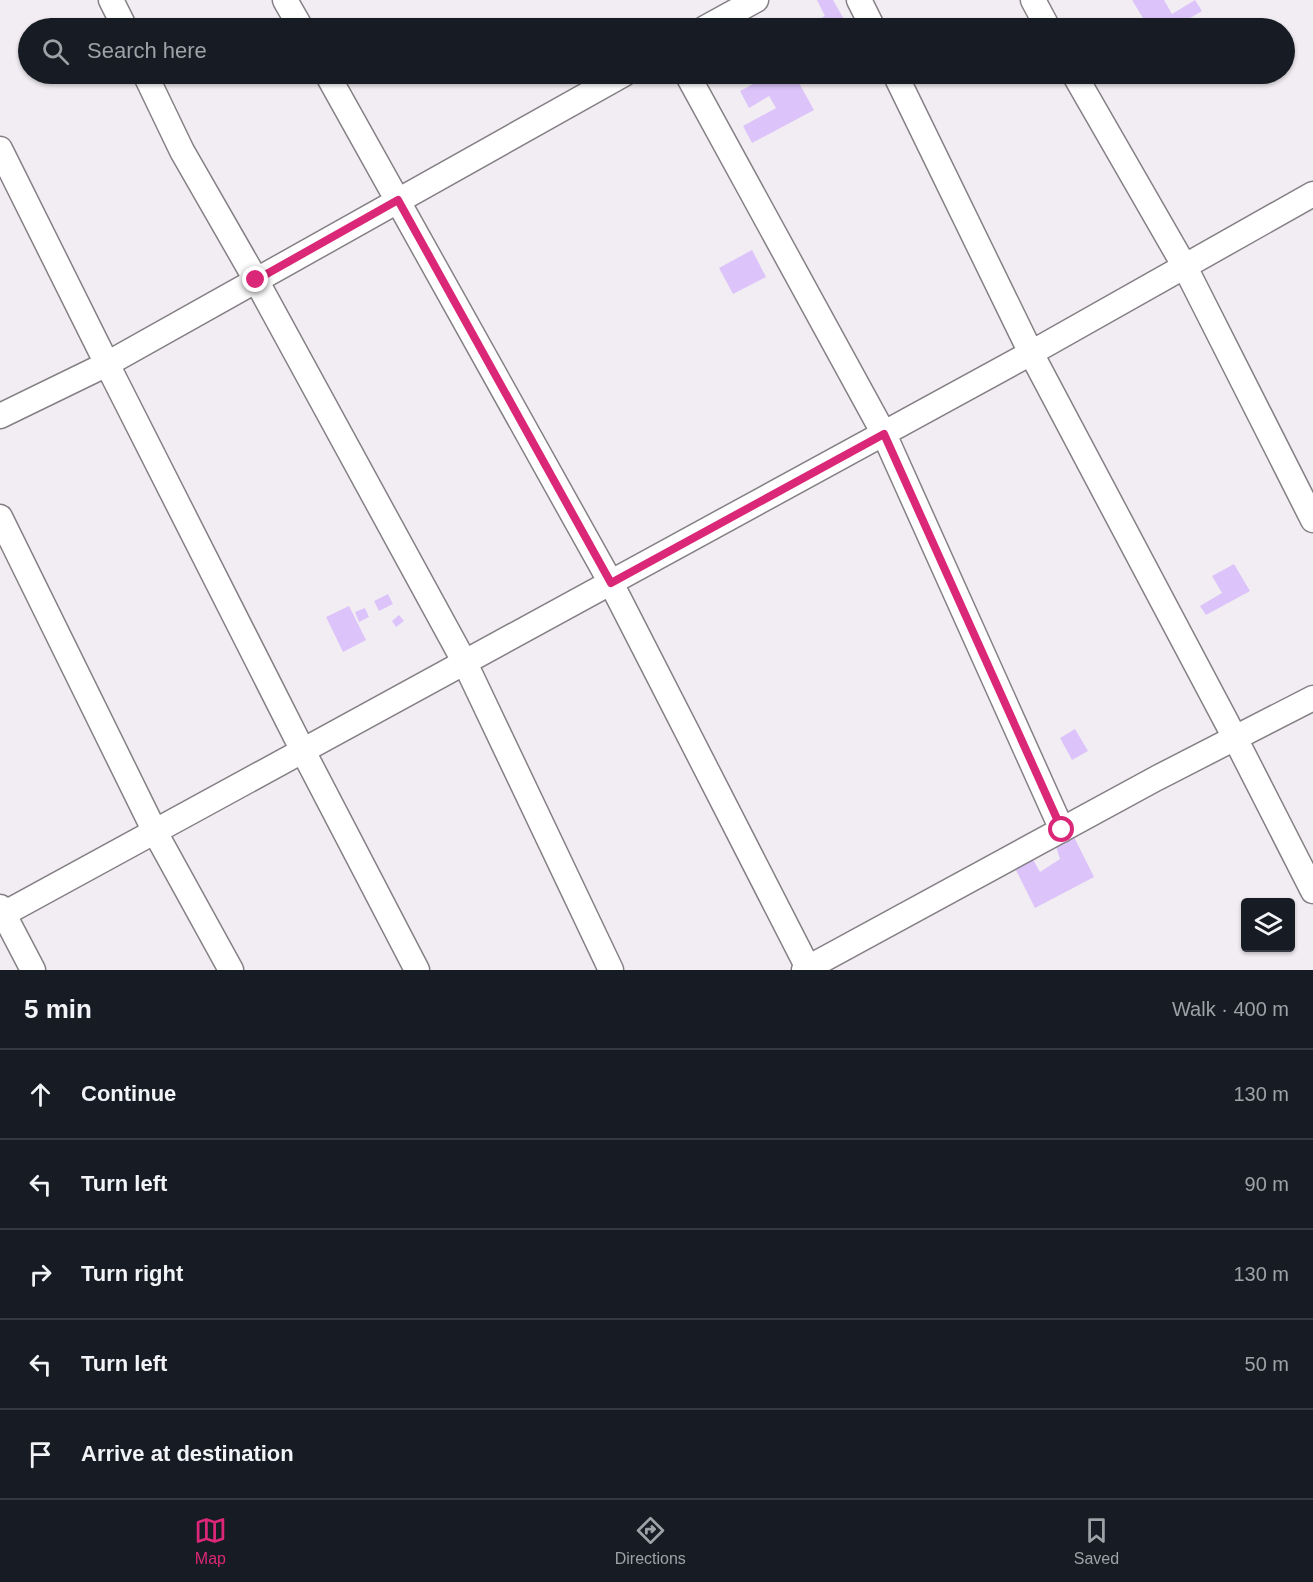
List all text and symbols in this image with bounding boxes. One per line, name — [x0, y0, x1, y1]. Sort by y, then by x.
search box — [18, 18, 1295, 84]
icon: search — [39, 35, 72, 68]
text: Search here — [87, 38, 207, 63]
route end — [242, 266, 268, 292]
route start — [1048, 816, 1074, 842]
map controls — [1241, 898, 1295, 952]
button: layers — [1241, 898, 1295, 952]
text: 5 min — [24, 994, 92, 1024]
text: Walk · 400 m — [1172, 998, 1289, 1020]
icon: ahead — [24, 1078, 57, 1111]
text: Continue — [81, 1081, 176, 1106]
text: 130 m — [1233, 1083, 1289, 1105]
icon: left — [24, 1168, 57, 1201]
text: Turn left — [81, 1171, 167, 1196]
text: 90 m — [1245, 1173, 1289, 1195]
icon: right — [24, 1258, 57, 1291]
text: Turn right — [81, 1261, 183, 1286]
text: 130 m — [1233, 1263, 1289, 1285]
icon: left — [24, 1348, 57, 1381]
text: Turn left — [81, 1351, 167, 1376]
text: 50 m — [1245, 1353, 1289, 1375]
icon: arrive — [24, 1438, 57, 1471]
text: Arrive at destination — [81, 1441, 294, 1466]
tab: Map — [194, 1514, 227, 1568]
tab: Directions — [615, 1514, 686, 1568]
tab: Saved — [1074, 1514, 1119, 1568]

